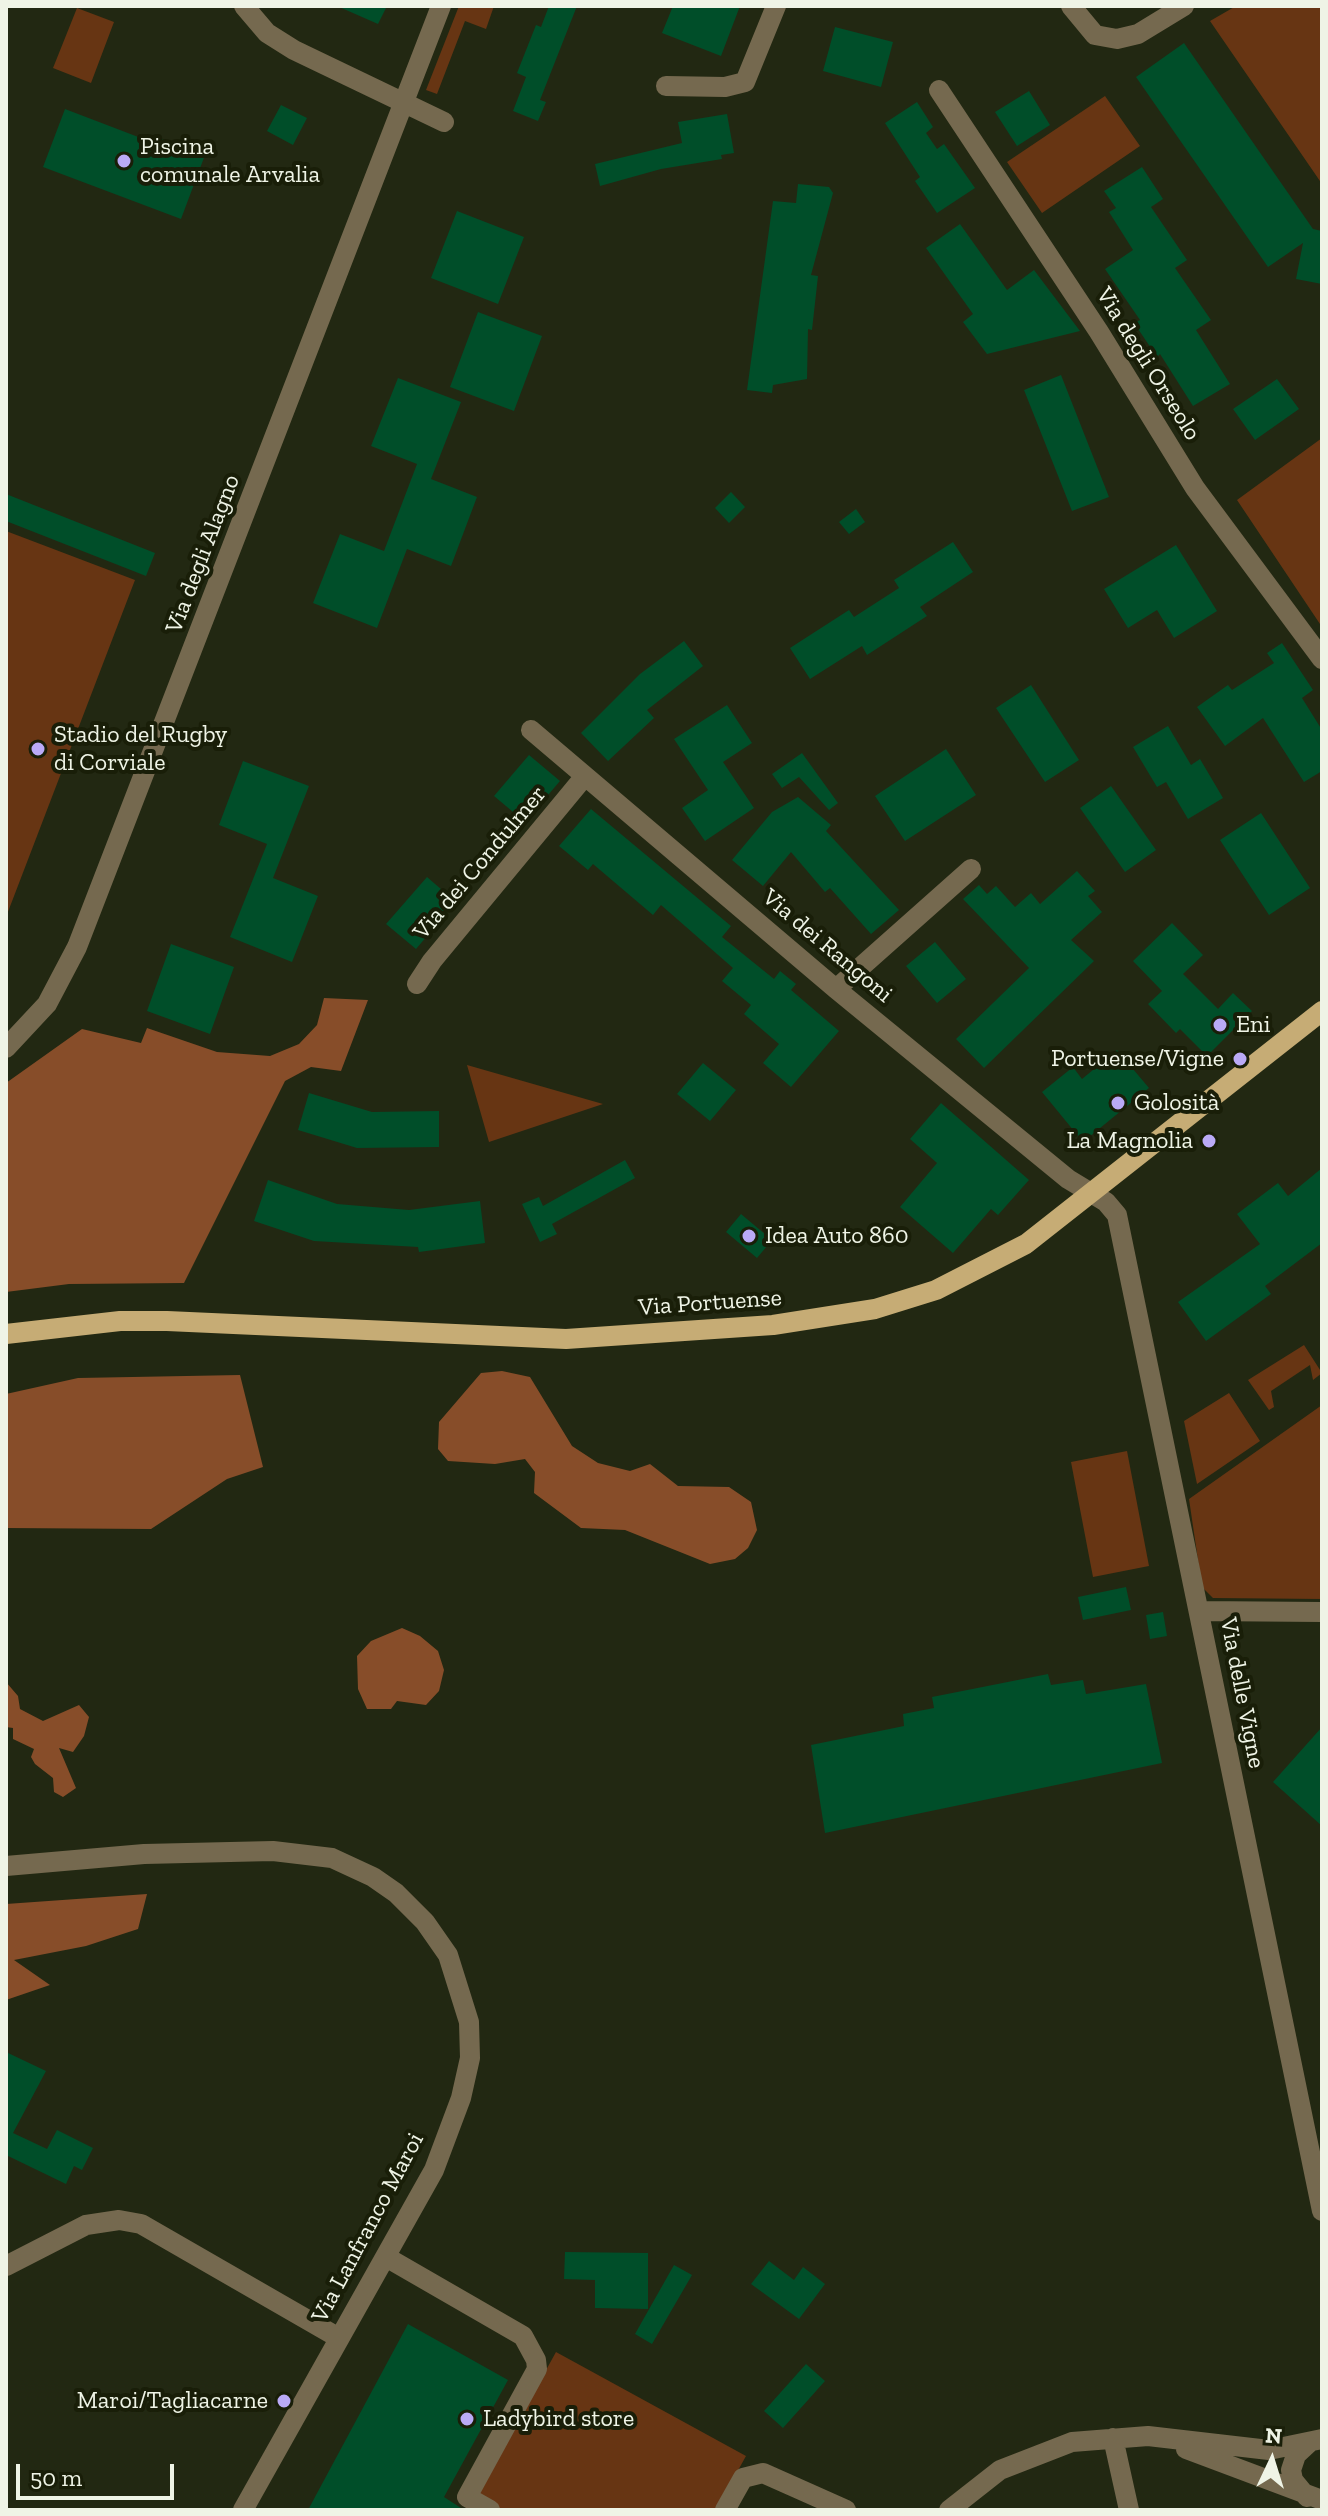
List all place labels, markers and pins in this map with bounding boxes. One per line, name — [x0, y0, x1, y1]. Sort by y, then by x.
place label: Piscina comunale Arvalia — [140, 133, 320, 189]
marker: Piscina comunale Arvalia — [115, 152, 133, 170]
place label: Stadio del Rugby di Corviale — [54, 721, 227, 777]
marker: Stadio del Rugby di Corviale — [29, 740, 47, 758]
place label: Eni — [1236, 1011, 1271, 1039]
marker: Eni — [1211, 1016, 1229, 1034]
place label: Portuense/Vigne — [1051, 1045, 1224, 1073]
marker: Portuense/Vigne — [1231, 1050, 1249, 1068]
place label: Golosità — [1134, 1089, 1219, 1117]
marker: Golosità — [1109, 1094, 1127, 1112]
place label: La Magnolia — [1066, 1127, 1193, 1155]
marker: La Magnolia — [1200, 1132, 1218, 1150]
place label: Idea Auto 860 — [765, 1222, 908, 1250]
marker: Idea Auto 860 — [740, 1227, 758, 1245]
place label: Maroi/Tagliacarne — [77, 2387, 268, 2415]
marker: Maroi/Tagliacarne — [275, 2392, 293, 2410]
place label: Ladybird store — [483, 2405, 634, 2433]
marker: Ladybird store — [458, 2410, 476, 2428]

